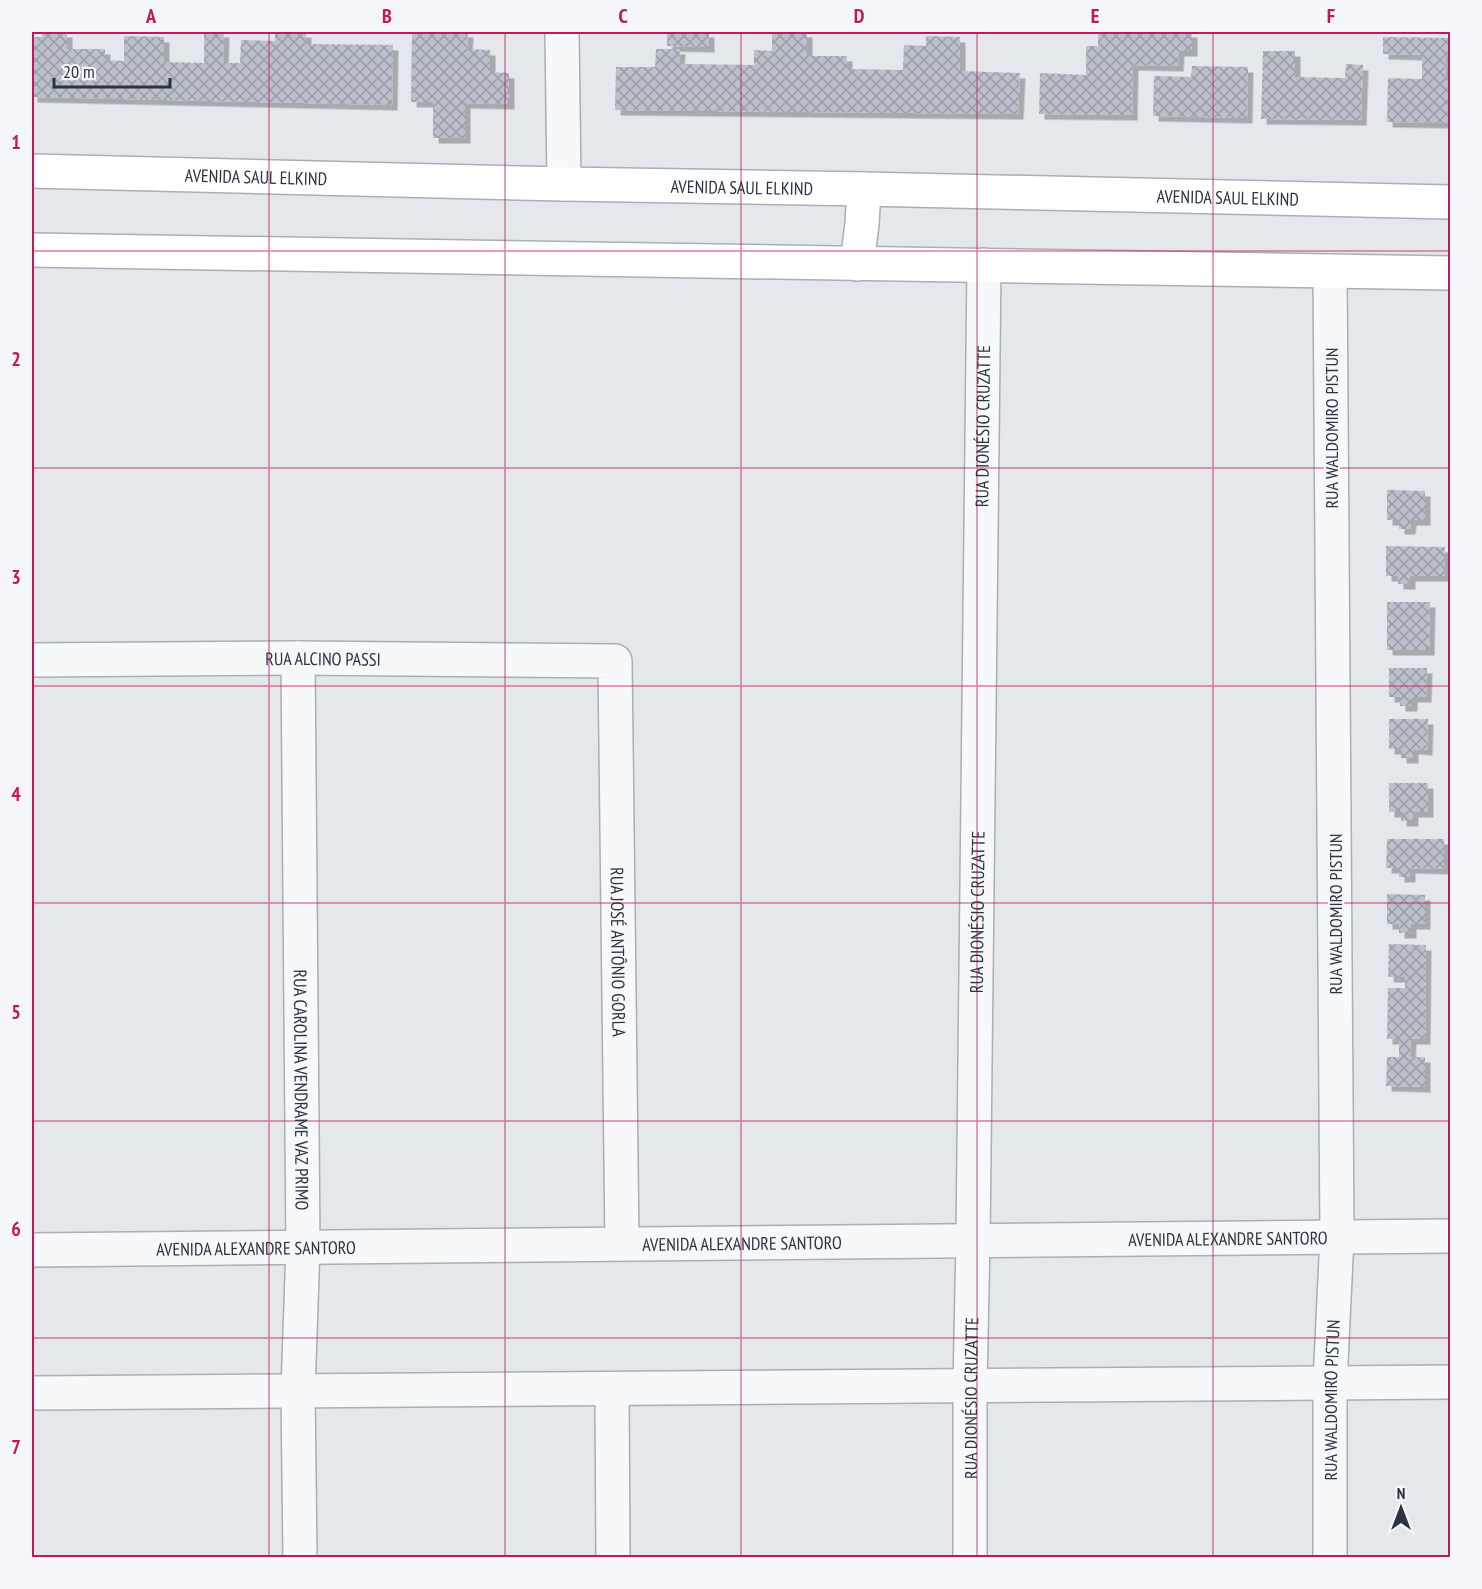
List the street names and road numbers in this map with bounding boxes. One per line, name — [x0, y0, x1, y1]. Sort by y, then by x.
street label: AVENIDA SAUL ELKIND — [185, 163, 327, 190]
street label: AVENIDA SAUL ELKIND — [670, 174, 813, 200]
street label: AVENIDA SAUL ELKIND — [1156, 184, 1299, 210]
street label: RUA DIONÉSIO CRUZATTE — [970, 345, 995, 507]
street label: RUA WALDOMIRO PISTUN — [1320, 347, 1343, 509]
street label: RUA ALCINO PASSI — [265, 646, 381, 670]
street label: RUA DIONÉSIO CRUZATTE — [964, 831, 989, 993]
street label: RUA WALDOMIRO PISTUN — [1324, 833, 1347, 995]
street label: RUA JOSÉ ANTÔNIO GORLA — [606, 867, 631, 1037]
street label: RUA CAROLINA VENDRAME VAZ PRIMO — [289, 969, 314, 1211]
street label: AVENIDA ALEXANDRE SANTORO — [1128, 1226, 1328, 1251]
street label: AVENIDA ALEXANDRE SANTORO — [642, 1231, 842, 1255]
street label: AVENIDA ALEXANDRE SANTORO — [156, 1235, 356, 1260]
street label: RUA DIONÉSIO CRUZATTE — [958, 1317, 983, 1479]
street label: RUA WALDOMIRO PISTUN — [1319, 1319, 1345, 1481]

